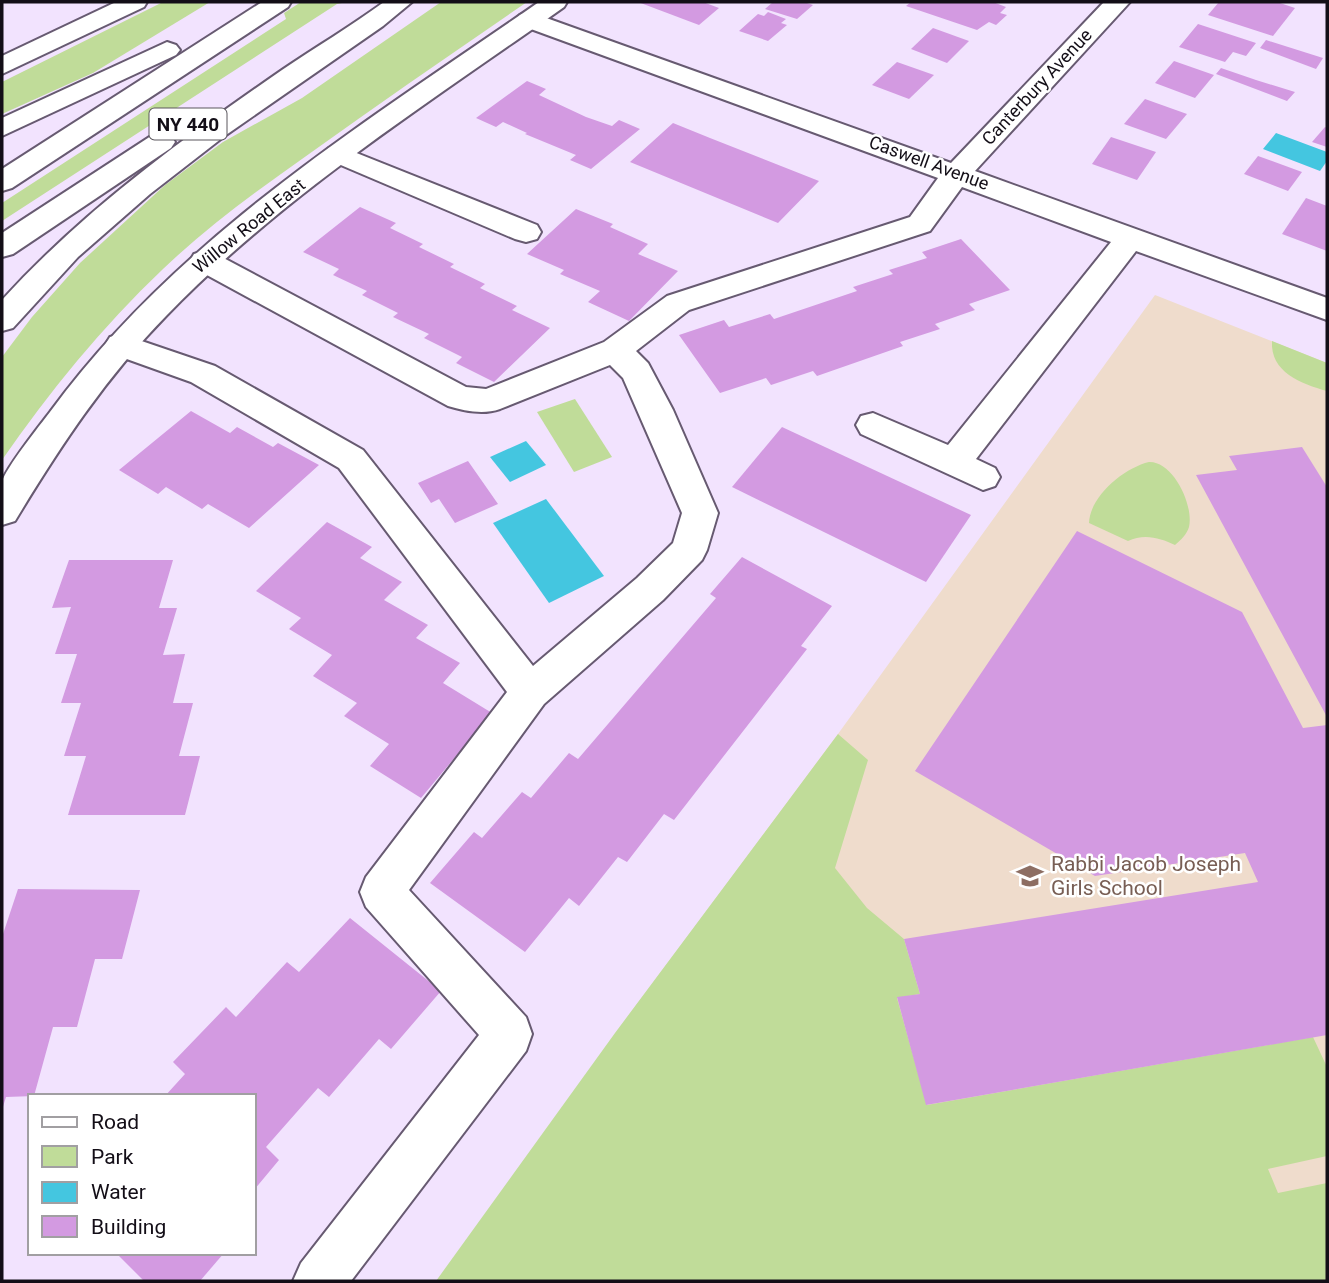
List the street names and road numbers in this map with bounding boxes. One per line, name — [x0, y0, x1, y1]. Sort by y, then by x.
street label: Canterbury Avenue — [977, 24, 1096, 149]
road number: NY 440 — [150, 108, 227, 140]
street label: Caswell Avenue — [866, 131, 992, 194]
street label: Willow Road East — [188, 174, 309, 277]

